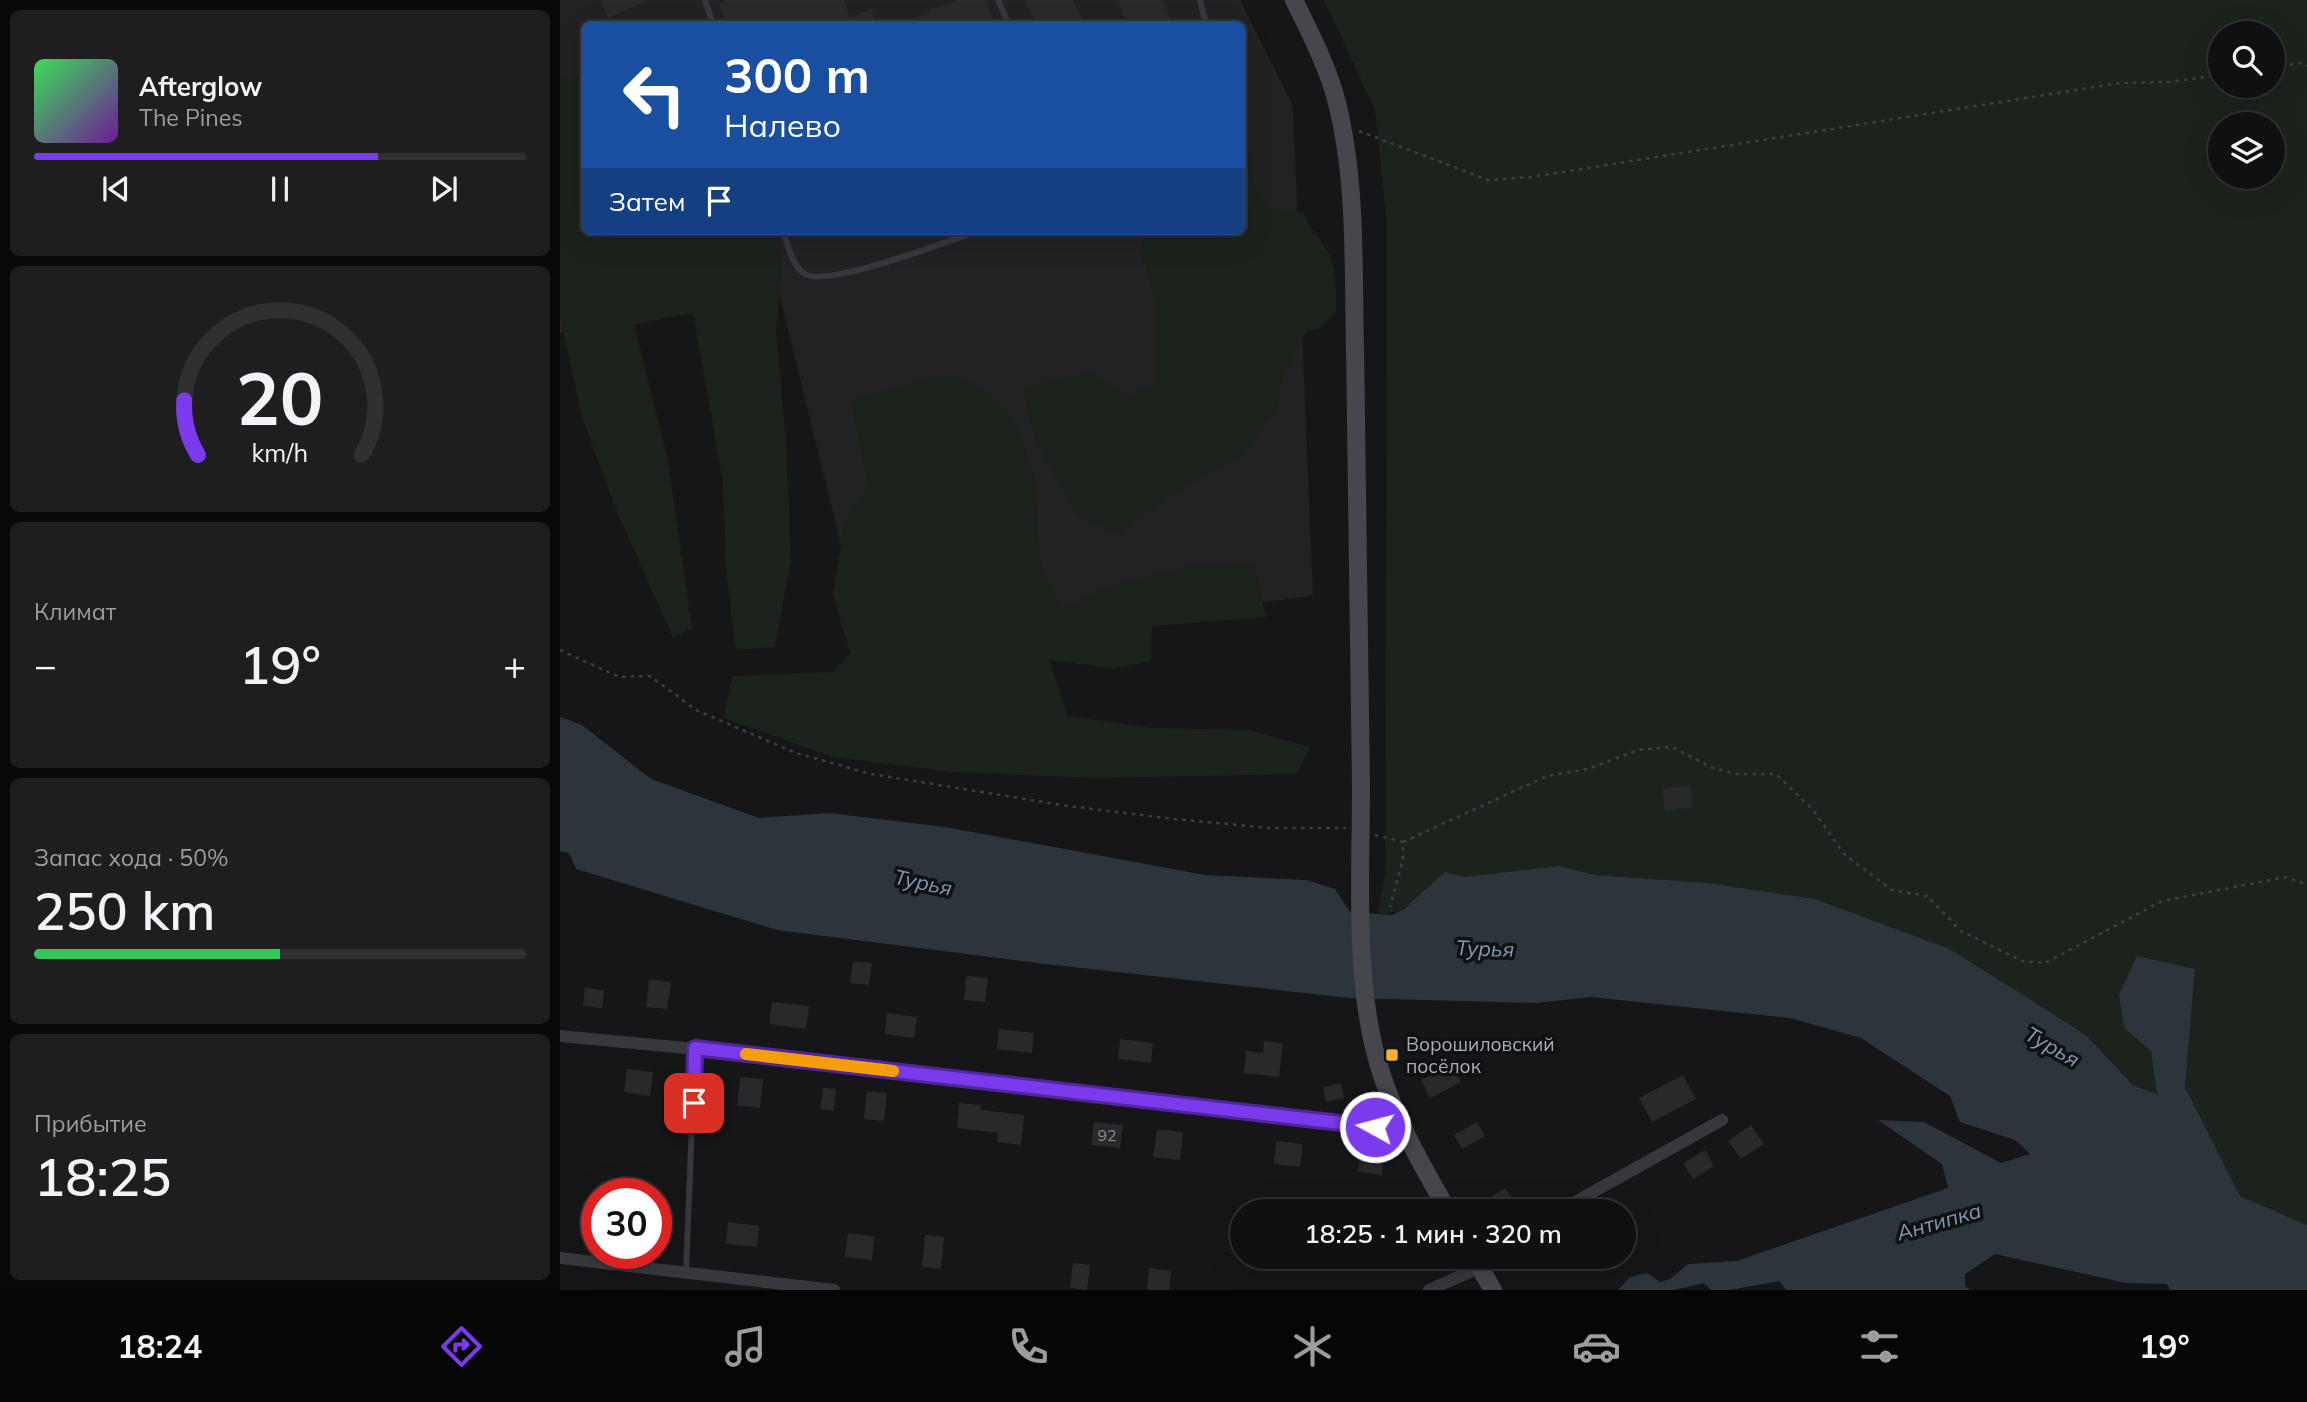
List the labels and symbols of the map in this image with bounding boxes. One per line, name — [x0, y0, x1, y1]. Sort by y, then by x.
water label: Турья — [892, 863, 955, 901]
water label: Турья — [1455, 934, 1515, 962]
water label: Турья — [2021, 1020, 2084, 1072]
place label: Ворошиловский посёлок — [1406, 1032, 1555, 1078]
marker: Ворошиловский посёлок — [1384, 1047, 1400, 1063]
pin — [664, 1073, 724, 1133]
position arrow — [1338, 1090, 1412, 1164]
house number: 92 — [1097, 1125, 1117, 1145]
speed limit sign: 30 — [581, 1178, 672, 1269]
water label: Антипка — [1893, 1197, 1984, 1246]

